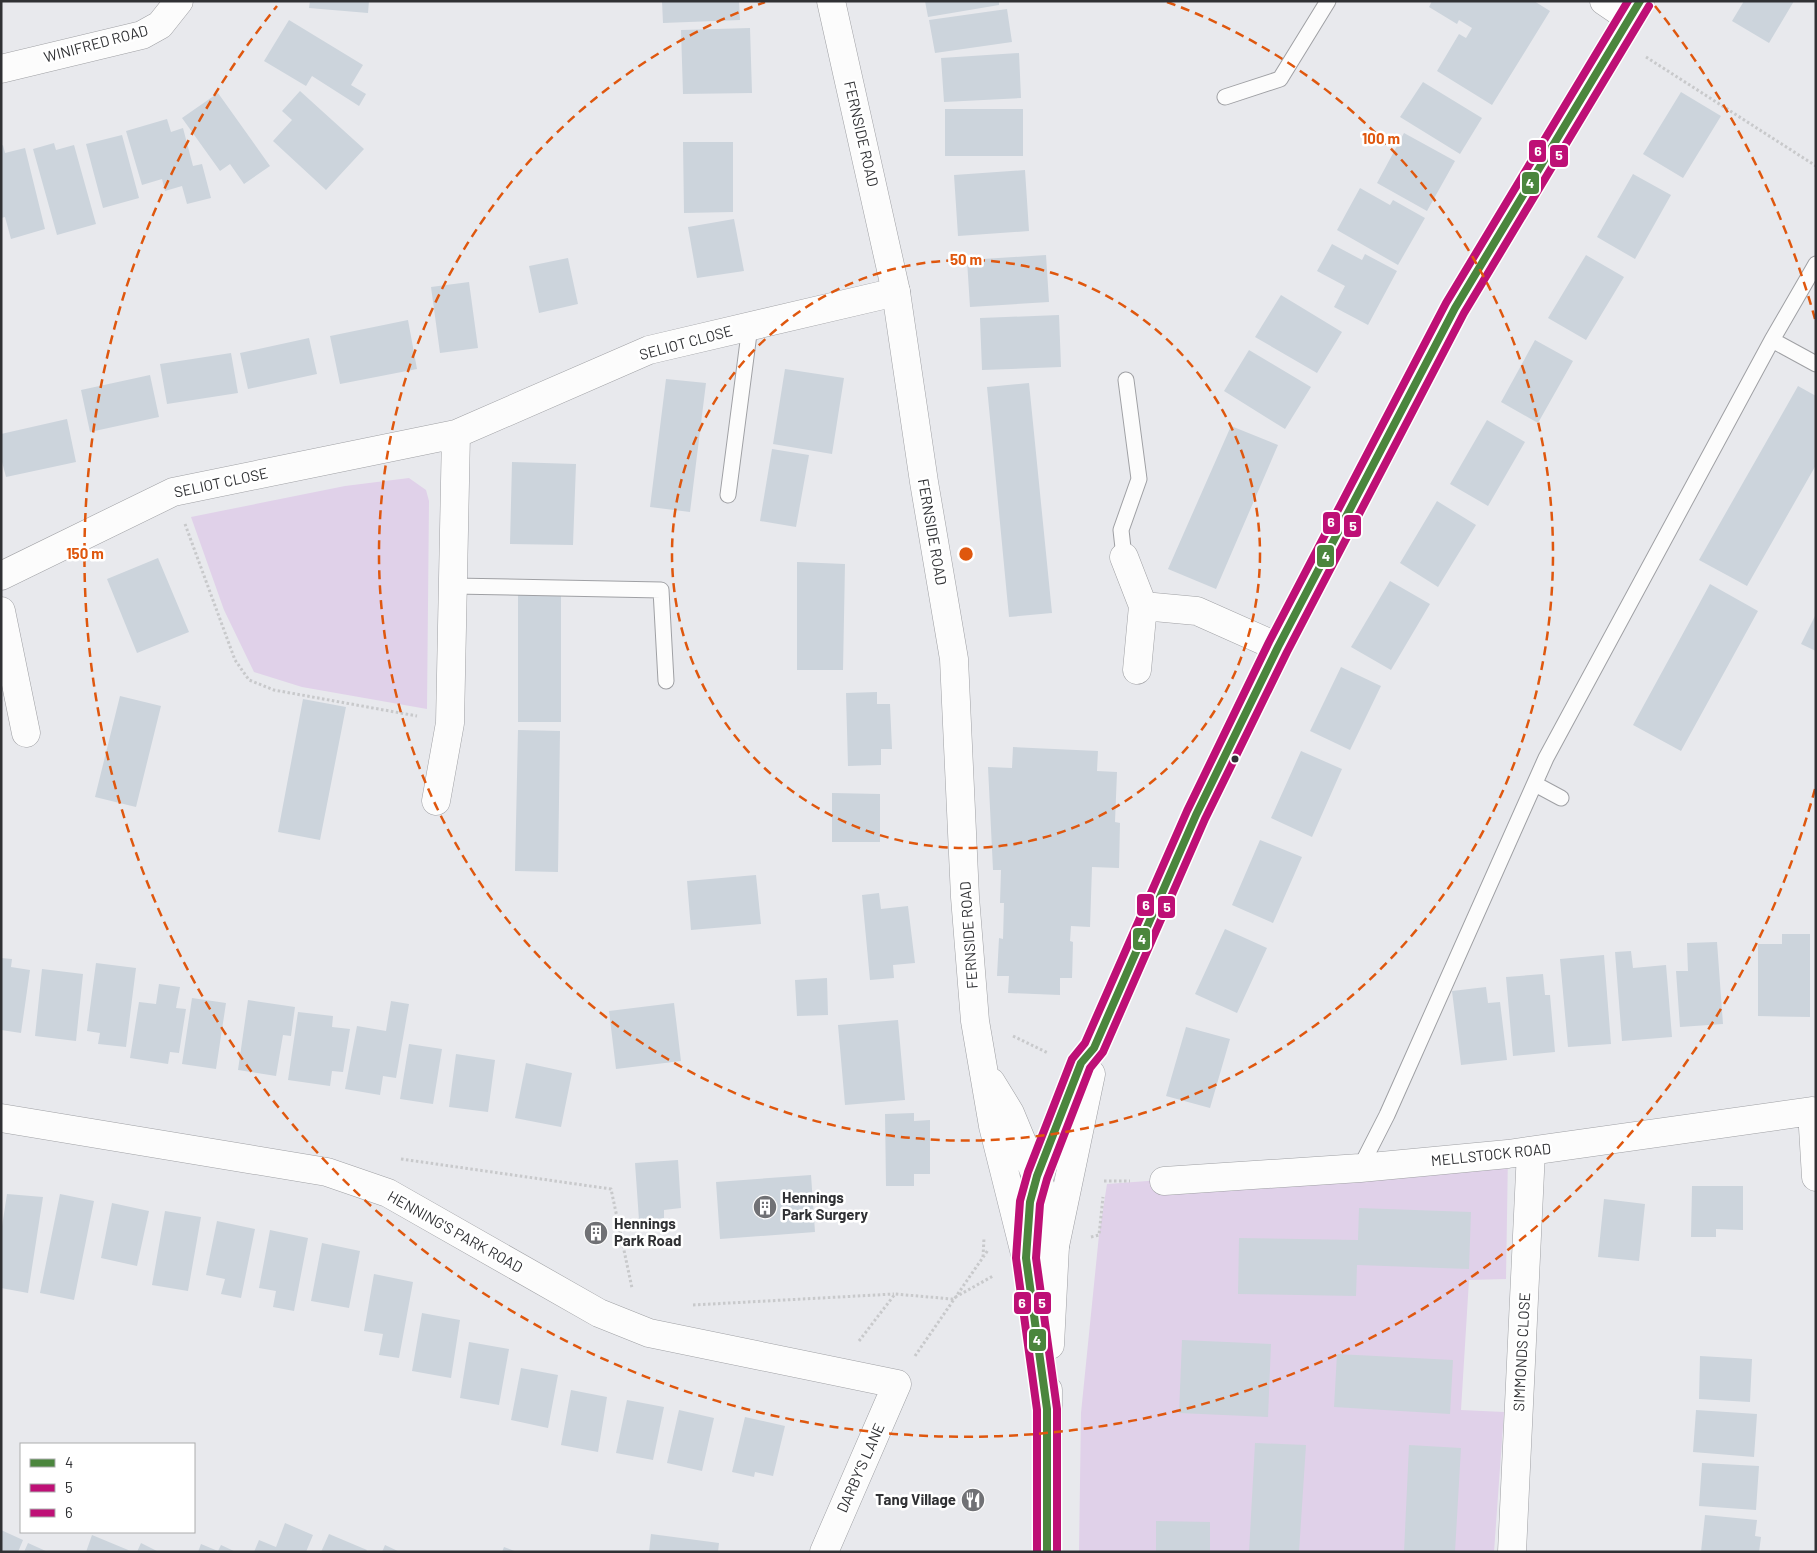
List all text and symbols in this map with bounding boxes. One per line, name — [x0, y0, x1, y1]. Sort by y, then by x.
street label: WINIFRED ROAD — [42, 20, 150, 66]
street label: FERNSIDE ROAD — [841, 79, 883, 188]
text: 100 m — [1362, 129, 1400, 147]
line badge: 6 — [1528, 139, 1547, 163]
text: 6 — [1534, 142, 1542, 159]
line badge: 5 — [1549, 144, 1569, 168]
text: 5 — [1555, 146, 1563, 163]
line badge: 4 — [1521, 171, 1540, 195]
text: 4 — [1526, 174, 1534, 191]
text: 50 m — [950, 250, 982, 268]
street label: SELIOT CLOSE — [637, 321, 734, 363]
street label: SELIOT CLOSE — [172, 463, 269, 501]
street label: FERNSIDE ROAD — [915, 477, 951, 586]
line badge: 6 — [1322, 511, 1341, 535]
text: 6 — [1327, 513, 1335, 530]
line badge: 5 — [1343, 514, 1362, 538]
text: 5 — [1349, 517, 1357, 534]
text: 150 m — [66, 544, 104, 562]
line badge: 4 — [1316, 544, 1335, 568]
centre of rings — [957, 545, 975, 563]
text: 4 — [1322, 547, 1330, 564]
unlabelled marker — [1230, 754, 1240, 764]
street label: FERNSIDE ROAD — [955, 881, 981, 989]
line badge: 6 — [1136, 893, 1155, 917]
line badge: 5 — [1157, 895, 1176, 919]
text: 6 — [1142, 896, 1150, 913]
text: 5 — [1163, 898, 1171, 915]
line badge: 4 — [1132, 927, 1151, 951]
text: 4 — [1138, 930, 1146, 947]
street label: MELLSTOCK ROAD — [1430, 1139, 1552, 1169]
street label: HENNING'S PARK ROAD — [385, 1186, 526, 1276]
place label: Hennings Park Surgery — [782, 1188, 868, 1223]
building icon: Hennings Park Surgery — [752, 1194, 778, 1220]
place label: Hennings Park Road — [614, 1214, 681, 1249]
building icon: Hennings Park Road — [583, 1220, 609, 1246]
line badge: 6 — [1013, 1291, 1032, 1315]
line badge: 5 — [1033, 1291, 1052, 1315]
street label: SIMMONDS CLOSE — [1509, 1292, 1533, 1412]
text: 6 — [1018, 1294, 1026, 1311]
text: 5 — [1038, 1294, 1046, 1311]
line badge: 4 — [1028, 1328, 1047, 1352]
text: 4 — [1033, 1331, 1041, 1348]
street label: DARBY'S LANE — [832, 1420, 888, 1515]
legend — [20, 1443, 195, 1533]
text: 4 — [65, 1453, 73, 1471]
text: 5 — [65, 1478, 73, 1496]
restaurant icon: Tang Village — [960, 1487, 986, 1513]
place label: Tang Village — [875, 1490, 956, 1508]
text: 6 — [65, 1503, 73, 1521]

